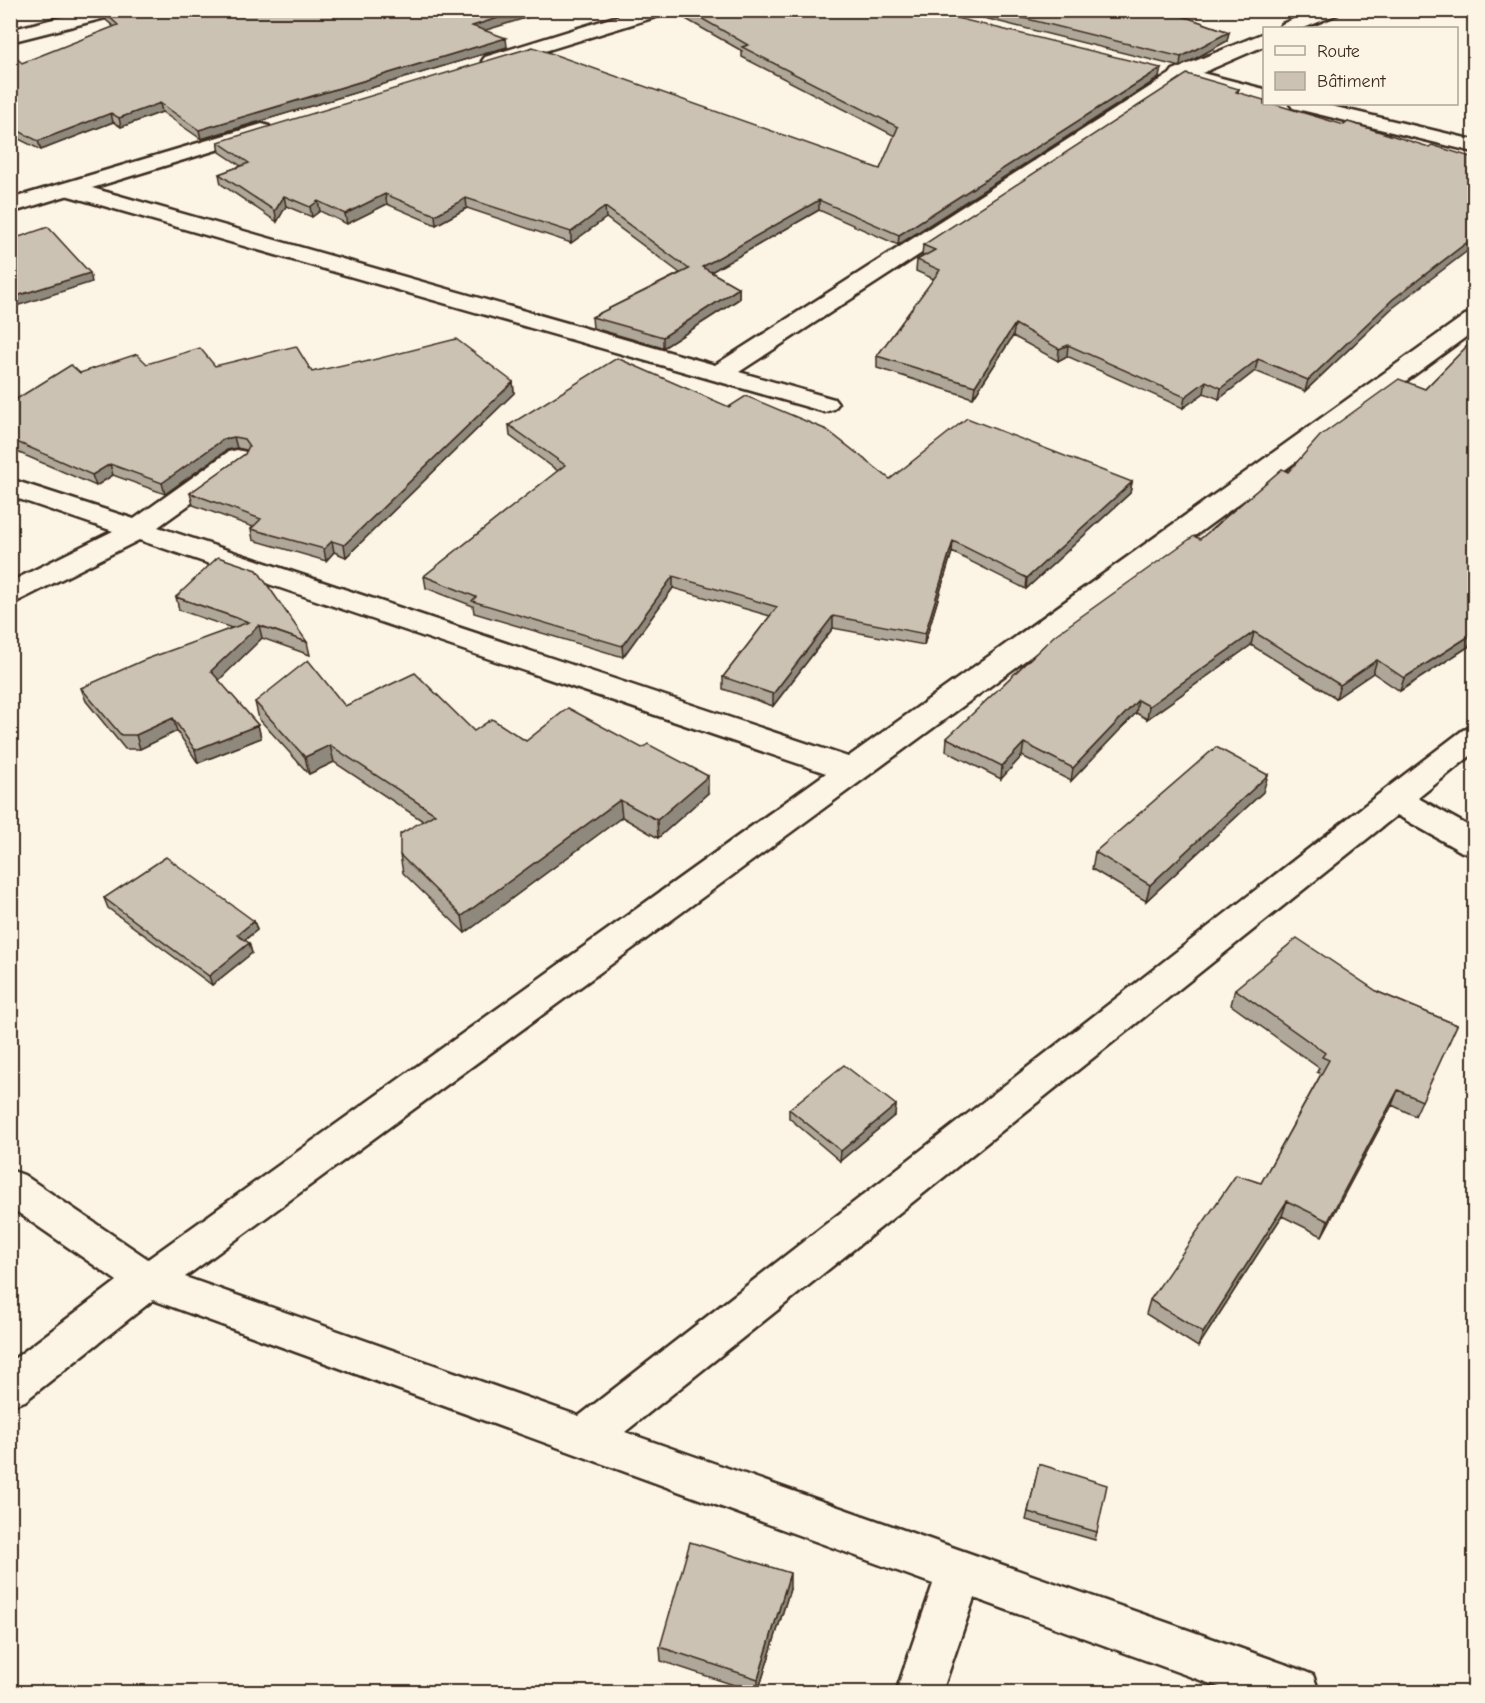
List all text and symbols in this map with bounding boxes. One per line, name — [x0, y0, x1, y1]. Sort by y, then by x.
legend — [1263, 27, 1458, 105]
text: Route — [1317, 41, 1360, 62]
text: Bâtiment — [1317, 71, 1387, 92]

